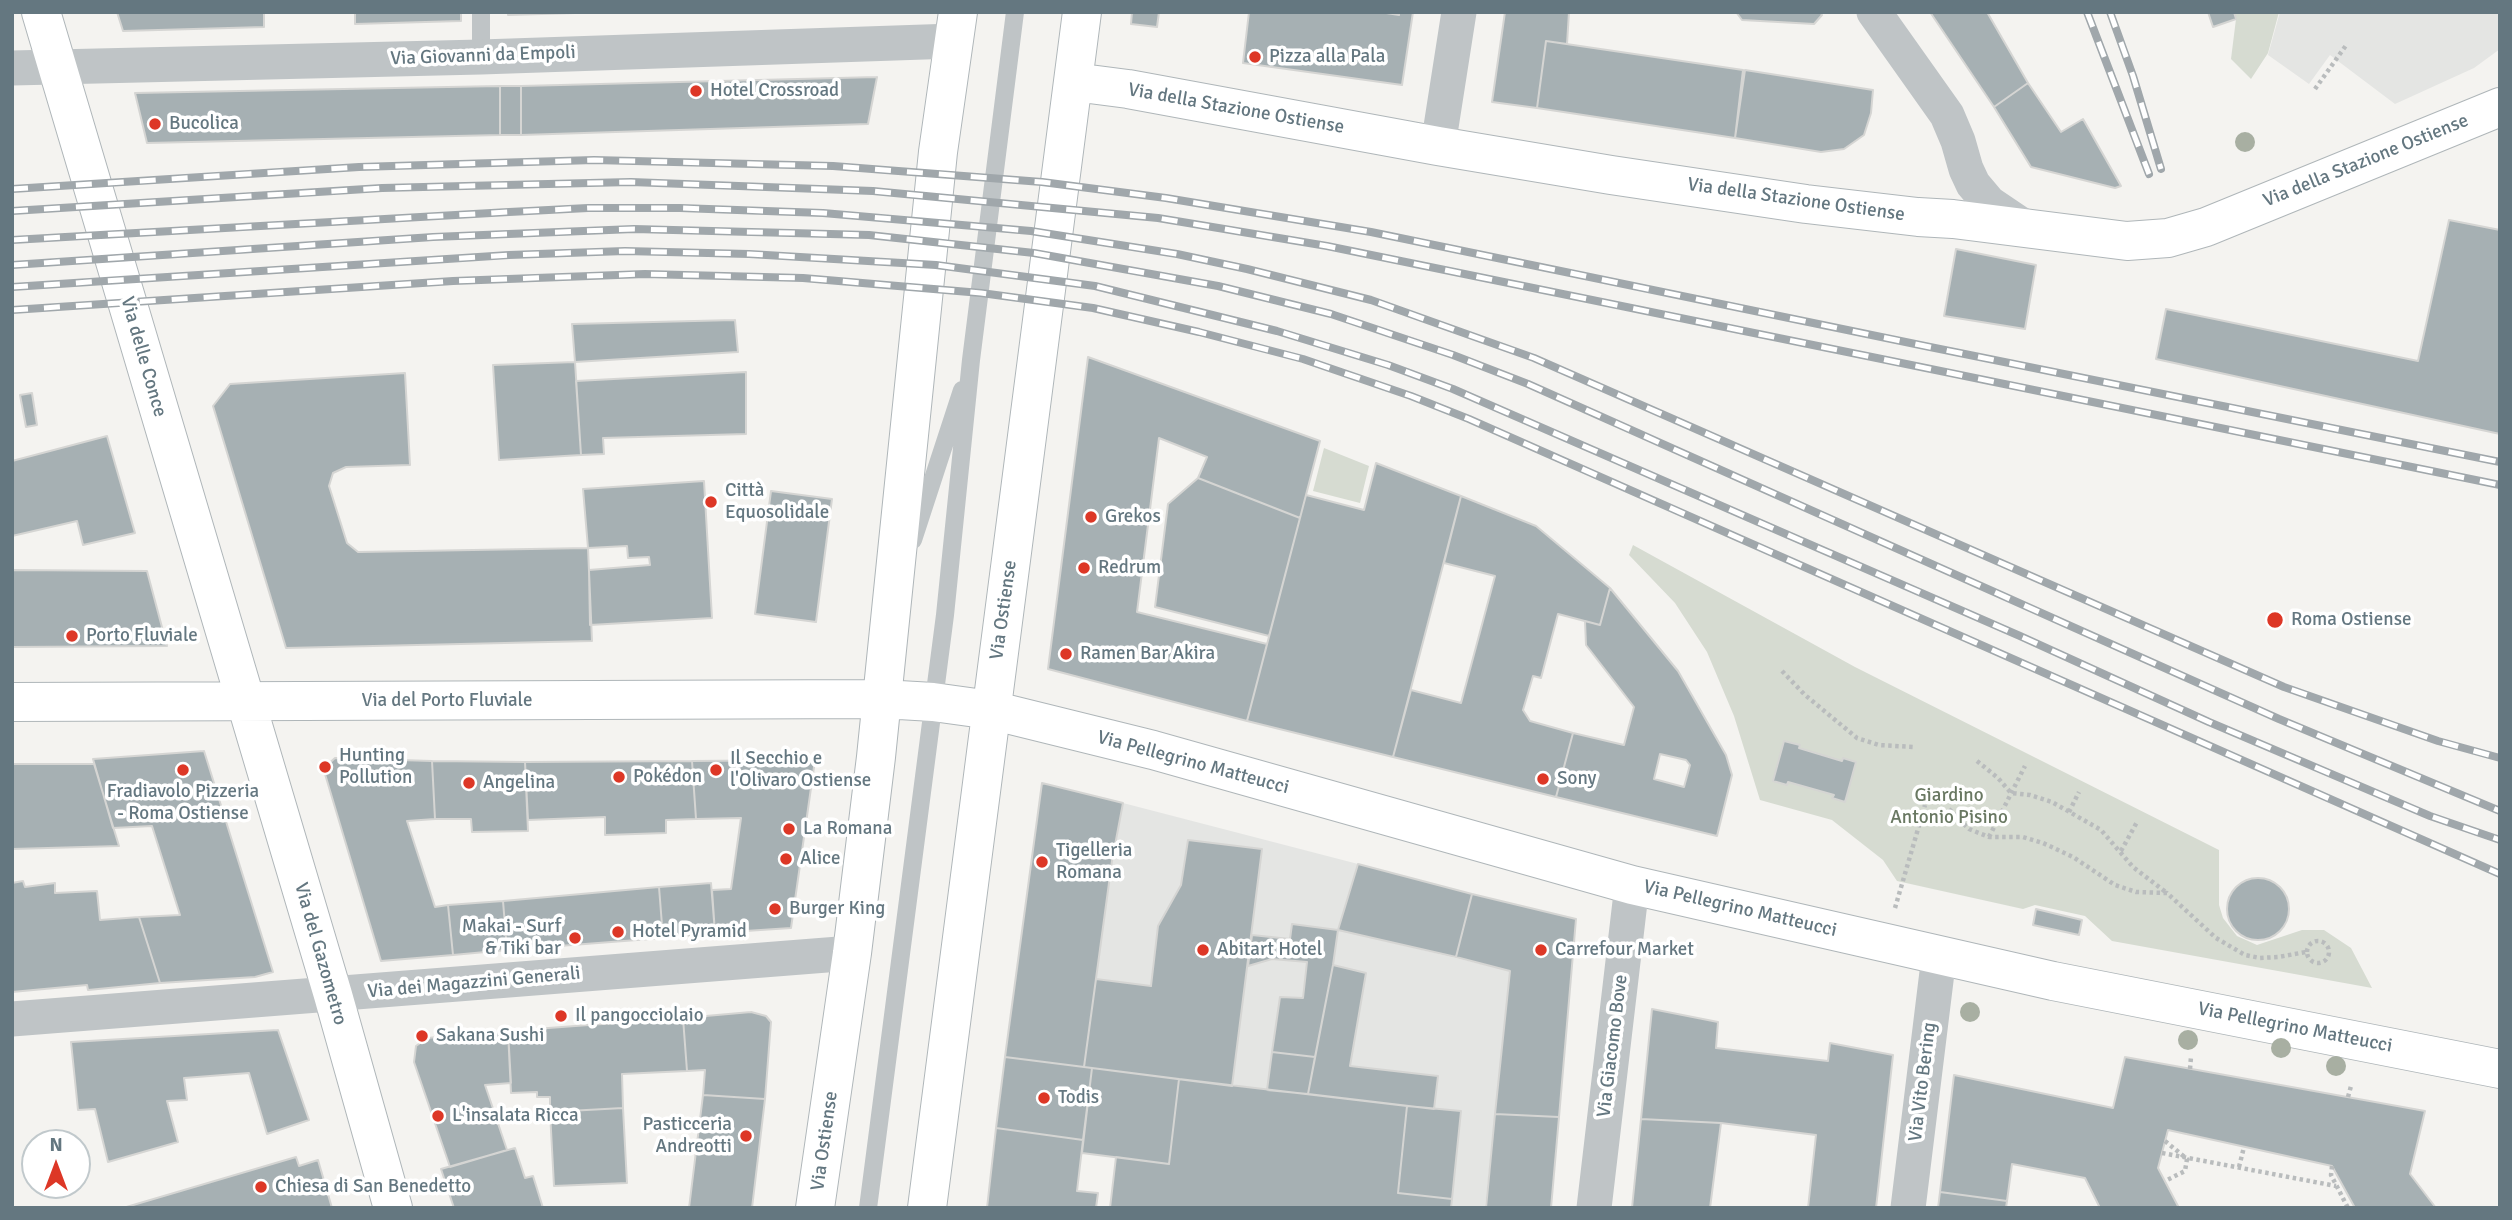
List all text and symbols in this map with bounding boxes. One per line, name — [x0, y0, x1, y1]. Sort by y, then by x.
street label: Via Giovanni da Empoli — [390, 41, 576, 71]
place label: Pizza alla Pala — [1269, 46, 1385, 68]
marker: Pizza alla Pala — [1247, 49, 1263, 65]
street label: Via della Stazione Ostiense — [1126, 79, 1346, 139]
place label: Hotel Crossroad — [710, 80, 839, 102]
marker: Hotel Crossroad — [688, 83, 704, 99]
street label: Via della Stazione Ostiense — [2260, 109, 2472, 213]
place label: Bucolica — [169, 113, 239, 135]
marker: Bucolica — [147, 116, 163, 132]
street label: Via della Stazione Ostiense — [1686, 173, 1906, 227]
street label: Via delle Conce — [115, 294, 171, 420]
place label: Città Equosolidale — [725, 480, 829, 524]
marker: Città Equosolidale — [703, 494, 719, 510]
place label: Grekos — [1105, 506, 1161, 528]
marker: Grekos — [1083, 509, 1099, 525]
place label: Redrum — [1098, 557, 1161, 579]
street label: Via Ostiense — [986, 559, 1022, 661]
marker: Redrum — [1076, 560, 1092, 576]
place label: Roma Ostiense — [2291, 609, 2411, 631]
marker: Roma Ostiense — [2265, 610, 2285, 630]
place label: Porto Fluviale — [86, 625, 198, 647]
marker: Porto Fluviale — [64, 628, 80, 644]
place label: Ramen Bar Akira — [1080, 643, 1215, 665]
marker: Ramen Bar Akira — [1058, 646, 1074, 662]
street label: Via del Porto Fluviale — [361, 690, 533, 712]
street label: Via Pellegrino Matteucci — [1095, 726, 1291, 800]
place label: Hunting Pollution — [339, 745, 412, 789]
place label: Il Secchio e l'Olivaro Ostiense — [730, 748, 871, 792]
marker: Hunting Pollution — [317, 759, 333, 775]
marker: Fradiavolo Pizzeria - Roma Ostiense — [175, 762, 191, 778]
marker: Il Secchio e l'Olivaro Ostiense — [708, 762, 724, 778]
place label: Pokédon — [633, 766, 702, 788]
place label: Sony — [1557, 768, 1596, 790]
marker: Pokédon — [611, 769, 627, 785]
marker: Sony — [1535, 771, 1551, 787]
place label: Angelina — [483, 772, 555, 794]
marker: Angelina — [461, 775, 477, 791]
place label: Fradiavolo Pizzeria - Roma Ostiense — [107, 781, 259, 825]
park label: Giardino Antonio Pisino — [1890, 785, 2008, 829]
place label: La Romana — [803, 818, 892, 840]
marker: La Romana — [781, 821, 797, 837]
place label: Tigelleria Romana — [1056, 840, 1132, 884]
place label: Alice — [800, 848, 840, 870]
marker: Alice — [778, 851, 794, 867]
marker: Tigelleria Romana — [1034, 854, 1050, 870]
street label: Via Pellegrino Matteucci — [1641, 876, 1839, 942]
street label: Via del Gazometro — [289, 880, 351, 1028]
place label: Burger King — [789, 898, 885, 920]
marker: Burger King — [767, 901, 783, 917]
place label: Makai - Surf & Tiki bar — [462, 916, 561, 960]
place label: Hotel Pyramid — [632, 921, 747, 943]
marker: Hotel Pyramid — [610, 924, 626, 940]
marker: Makai - Surf & Tiki bar — [567, 930, 583, 946]
place label: Abitart Hotel — [1217, 939, 1322, 961]
place label: Carrefour Market — [1555, 939, 1694, 961]
marker: Abitart Hotel — [1195, 942, 1211, 958]
marker: Carrefour Market — [1533, 942, 1549, 958]
street label: Via dei Magazzini Generali — [366, 962, 582, 1004]
street label: Via Giacomo Bove — [1593, 973, 1633, 1119]
street label: Via Pellegrino Matteucci — [2196, 998, 2394, 1058]
place label: Il pangocciolaio — [575, 1005, 704, 1027]
marker: Il pangocciolaio — [553, 1008, 569, 1024]
street label: Via Vito Bering — [1904, 1021, 1942, 1143]
place label: Sakana Sushi — [436, 1025, 544, 1047]
marker: Sakana Sushi — [414, 1028, 430, 1044]
place label: Todis — [1058, 1087, 1099, 1109]
street label: Via Ostiense — [807, 1090, 843, 1192]
marker: Todis — [1036, 1090, 1052, 1106]
place label: L'insalata Ricca — [452, 1105, 579, 1127]
marker: L'insalata Ricca — [430, 1108, 446, 1124]
place label: Pasticceria Andreotti — [642, 1114, 732, 1158]
marker: Pasticceria Andreotti — [738, 1128, 754, 1144]
north arrow — [21, 1129, 91, 1199]
text: N — [49, 1133, 63, 1157]
place label: Chiesa di San Benedetto — [275, 1176, 471, 1198]
marker: Chiesa di San Benedetto — [253, 1179, 269, 1195]

